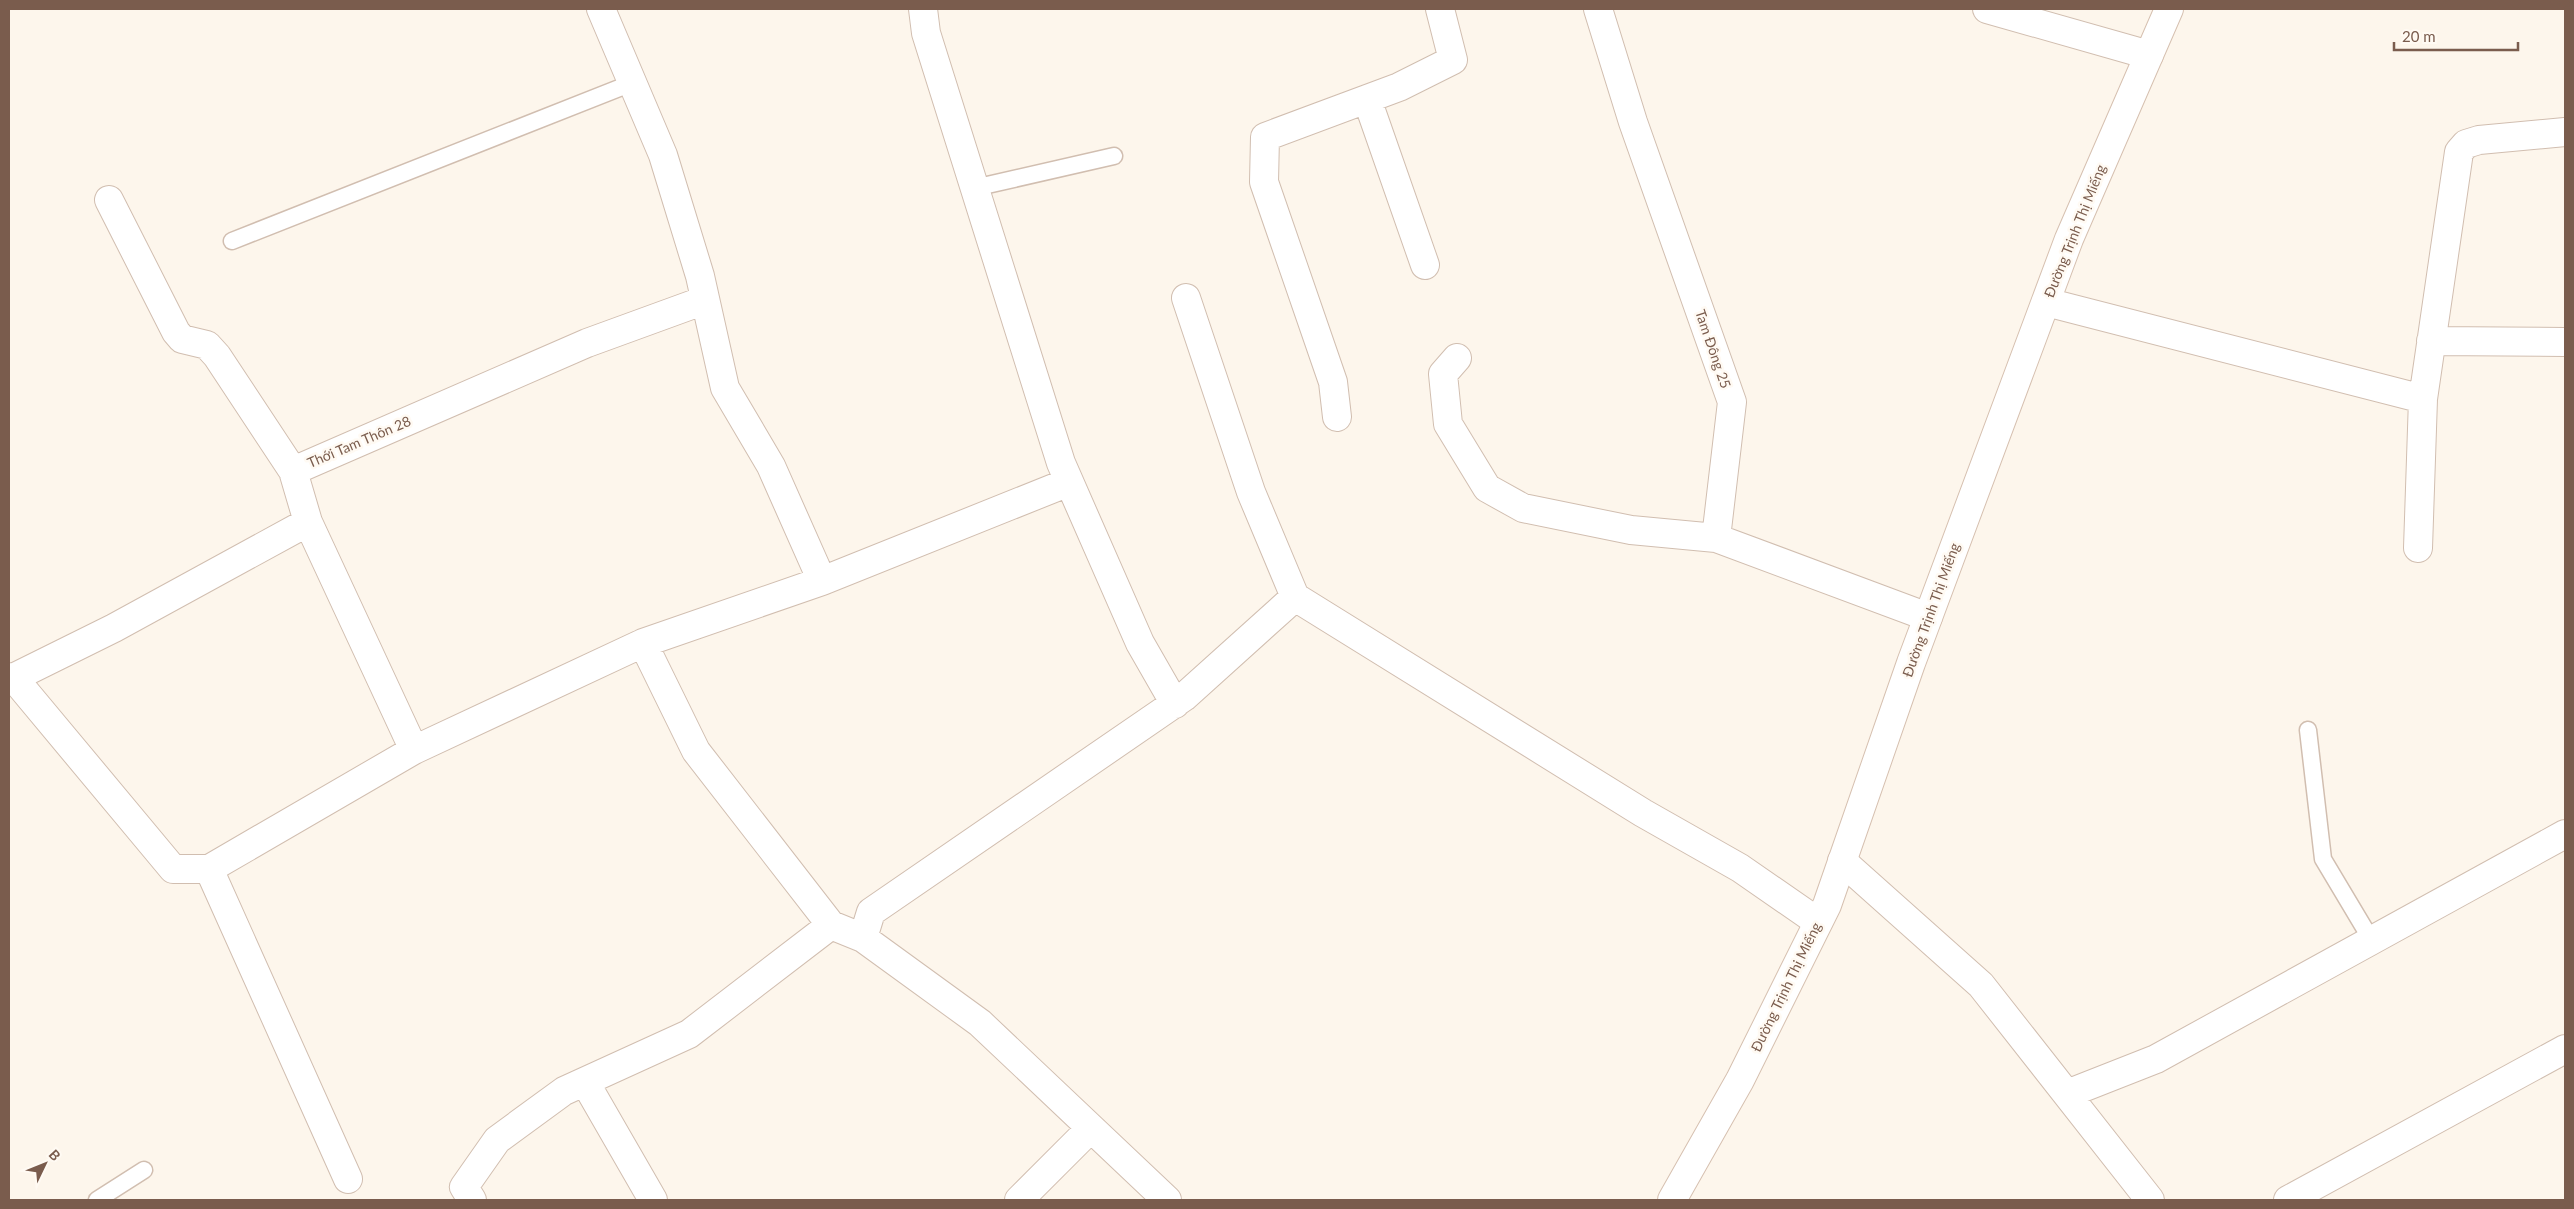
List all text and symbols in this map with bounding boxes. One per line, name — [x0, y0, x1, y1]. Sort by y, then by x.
scale bar — [2394, 20, 2518, 52]
text: 20 m — [2402, 27, 2436, 45]
street label: Đường Trịnh Thị Miếng — [2040, 162, 2109, 300]
street label: Tam Đông 25 — [1692, 307, 1735, 390]
street label: Thới Tam Thôn 28 — [304, 412, 413, 471]
street label: Đường Trịnh Thị Miếng — [1898, 540, 1963, 679]
street label: Đường Trịnh Thị Miếng — [1747, 919, 1824, 1054]
north arrow — [20, 1139, 70, 1189]
text: B — [46, 1146, 64, 1164]

